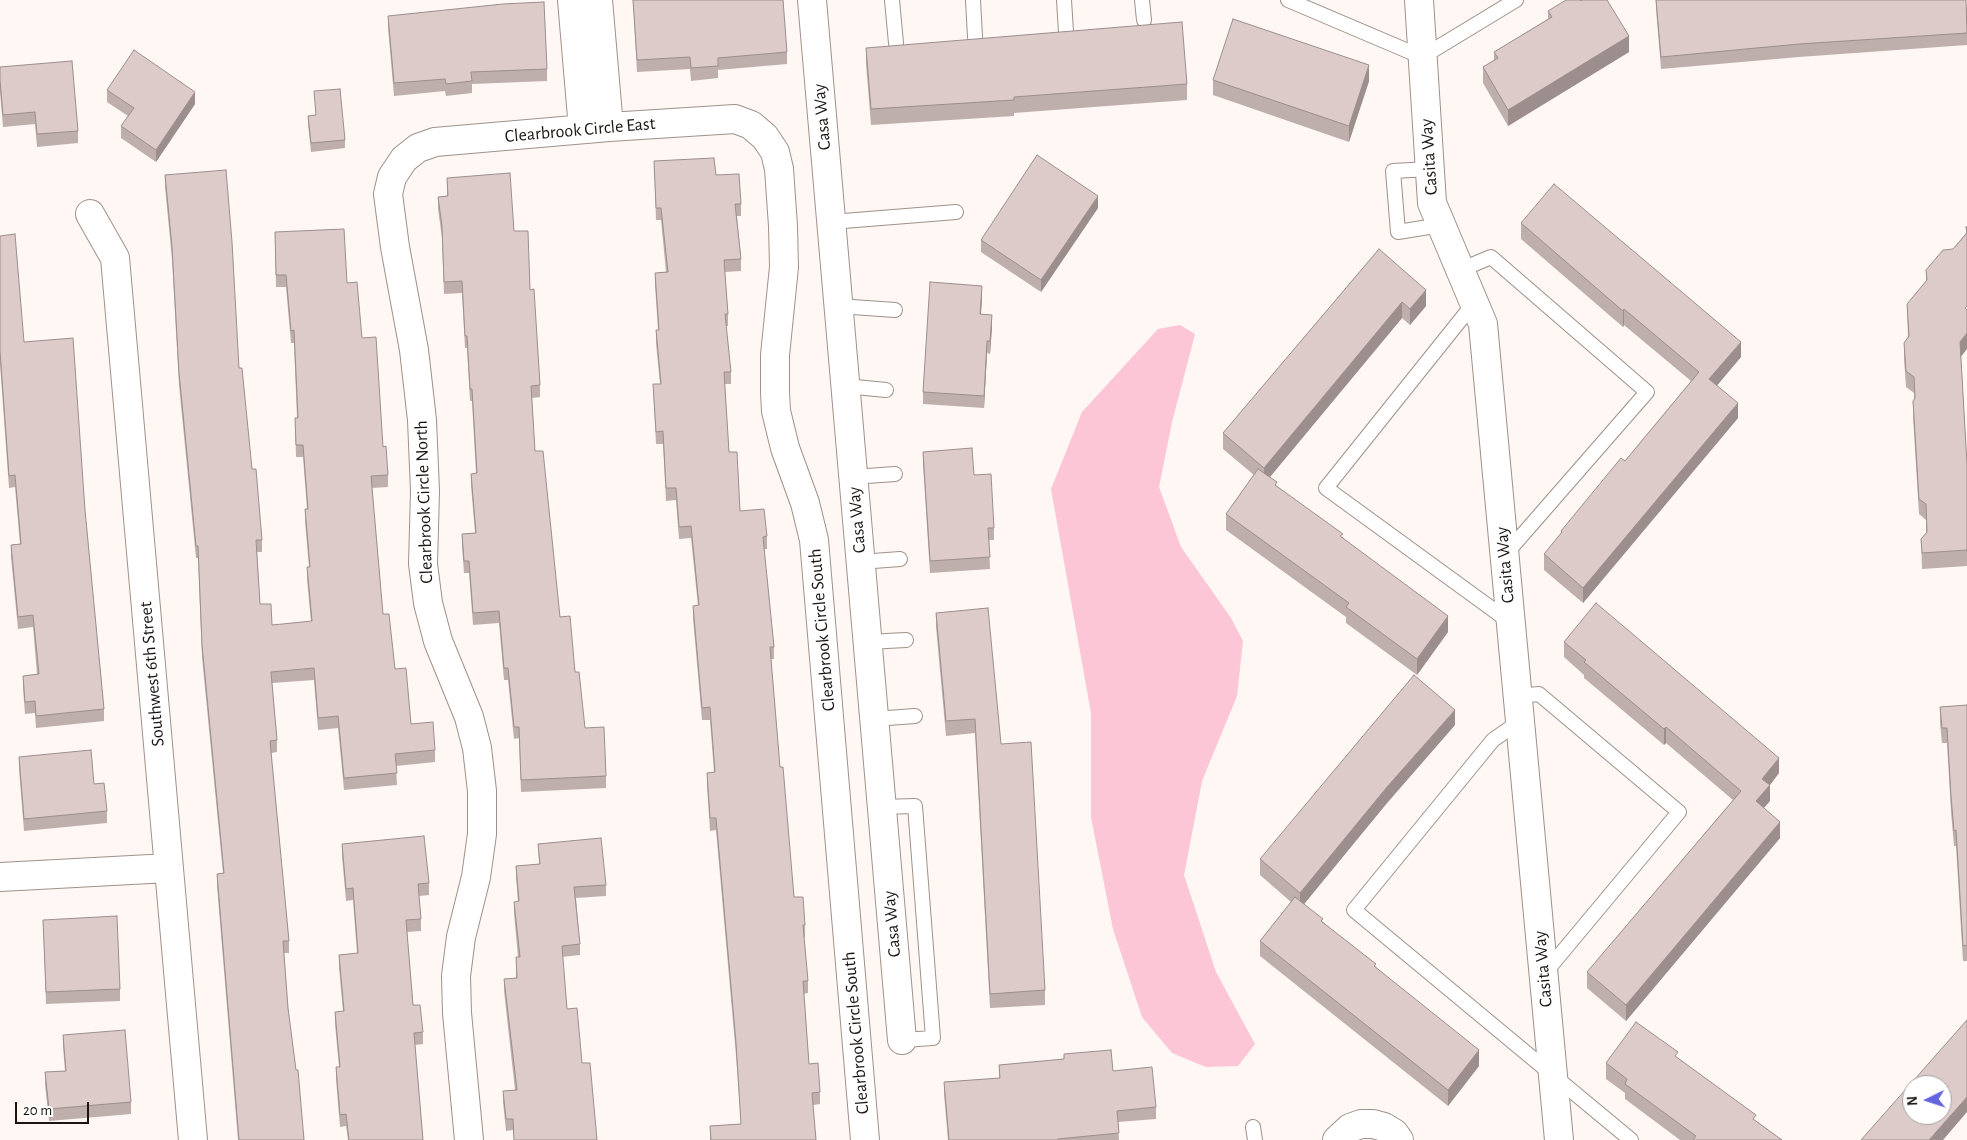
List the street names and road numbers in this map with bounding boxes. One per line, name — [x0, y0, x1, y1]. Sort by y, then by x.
street label: Casa Way — [808, 83, 836, 151]
street label: Clearbrook Circle East — [504, 113, 656, 147]
street label: Casita Way — [1416, 118, 1442, 196]
street label: Clearbrook Circle North — [410, 420, 438, 584]
street label: Casa Way — [843, 486, 871, 554]
street label: Casita Way — [1491, 526, 1519, 604]
street label: Clearbrook Circle South — [804, 548, 840, 712]
street label: Southwest 6th Street — [135, 601, 169, 747]
street label: Casa Way — [878, 890, 906, 958]
street label: Casita Way — [1529, 930, 1557, 1008]
street label: Clearbrook Circle South — [838, 951, 874, 1115]

